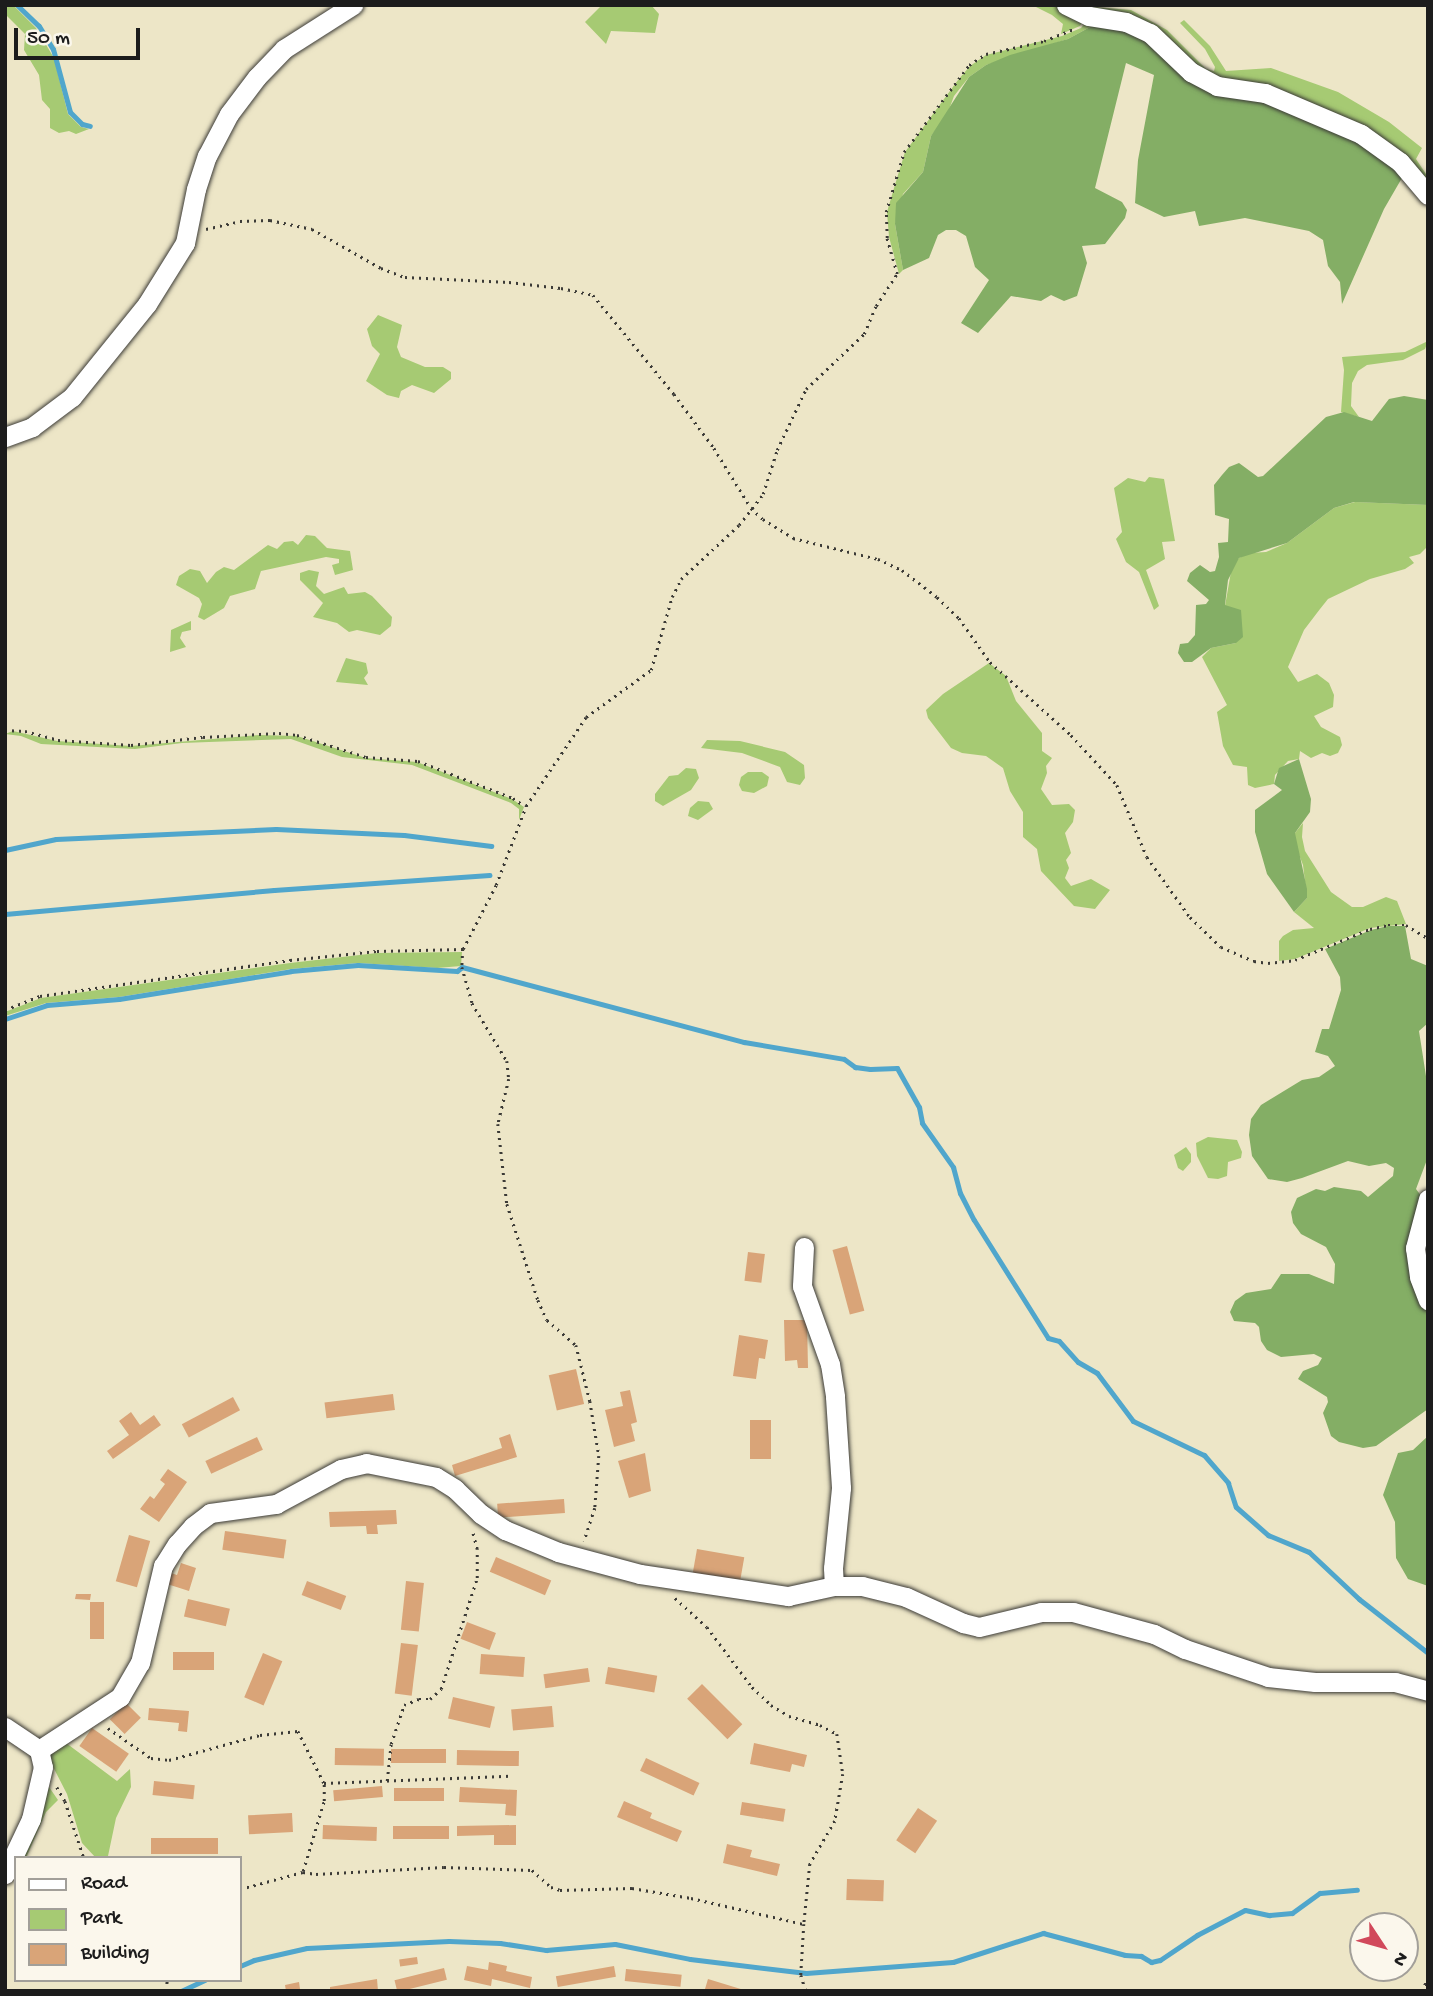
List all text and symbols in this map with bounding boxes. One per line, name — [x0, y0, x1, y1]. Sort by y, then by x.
scale bar — [18, 14, 144, 58]
text: 50 m — [27, 27, 70, 52]
legend — [14, 1856, 242, 1982]
text: Road — [81, 1872, 127, 1897]
text: Park — [81, 1907, 121, 1932]
north arrow — [1349, 1912, 1419, 1982]
text: Building — [81, 1942, 150, 1967]
text: N — [1387, 1947, 1413, 1970]

